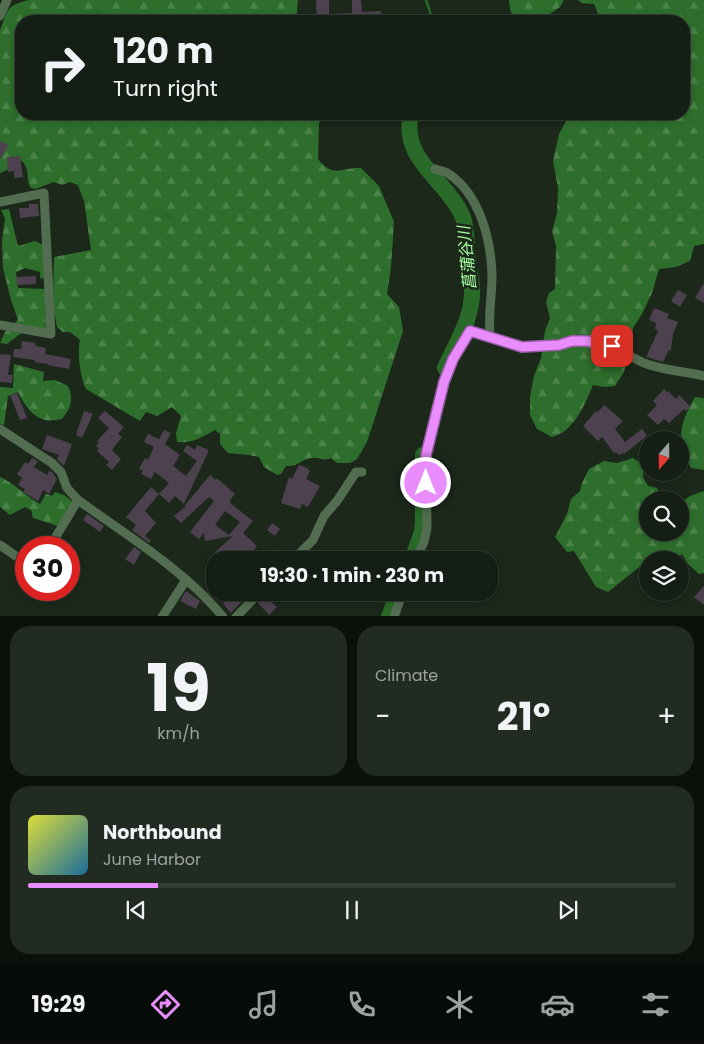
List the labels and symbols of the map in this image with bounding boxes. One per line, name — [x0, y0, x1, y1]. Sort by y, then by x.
water label: 菖蒲谷川 — [452, 223, 482, 291]
pin — [591, 325, 633, 367]
north arrow — [639, 431, 689, 481]
position arrow — [399, 456, 451, 508]
speed limit sign: 30 — [15, 536, 80, 601]

